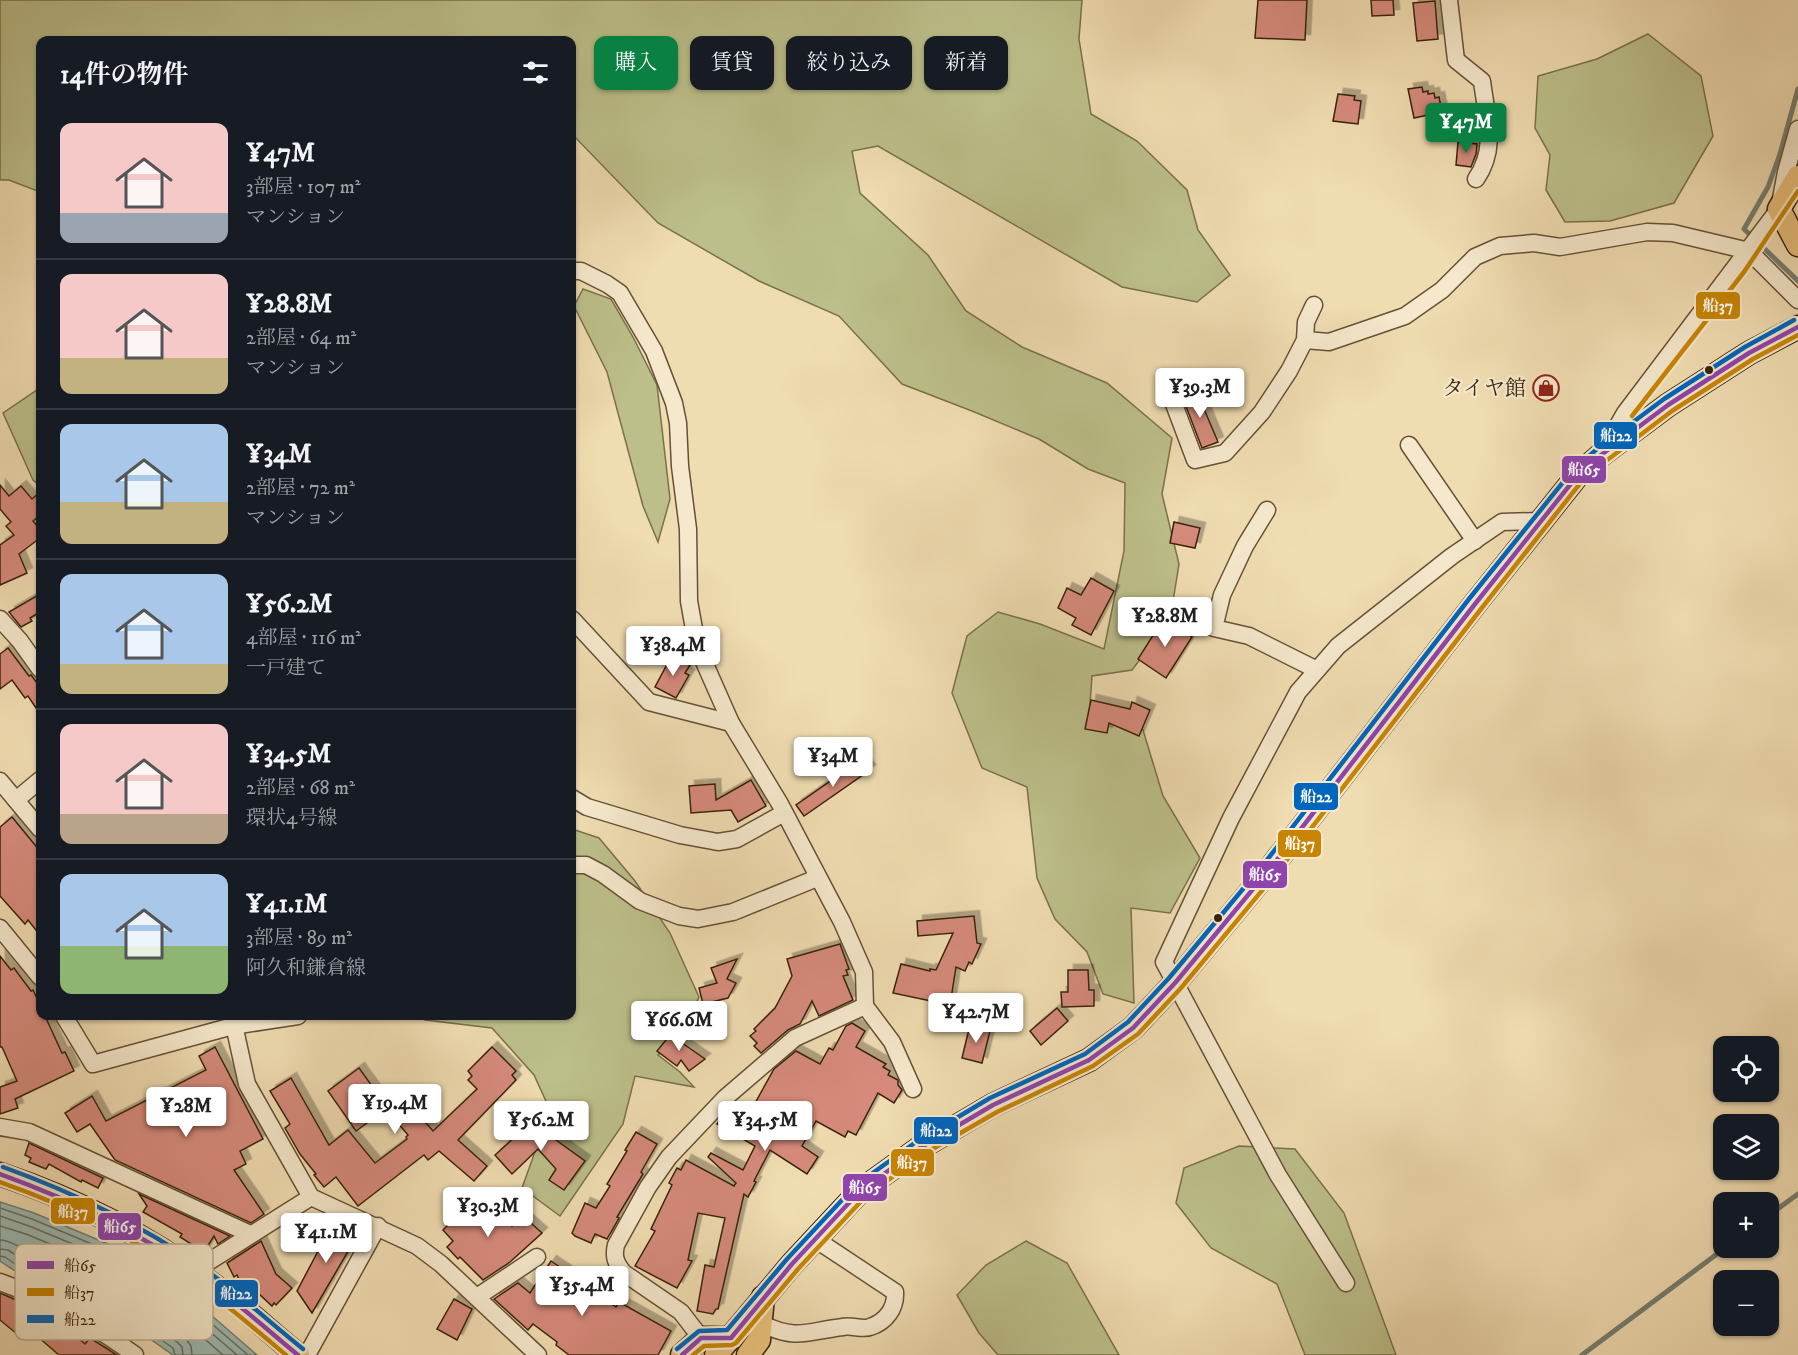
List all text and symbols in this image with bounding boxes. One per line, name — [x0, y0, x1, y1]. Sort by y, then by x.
chip: 購入 — [594, 36, 678, 90]
chip: 賃貸 — [690, 36, 774, 90]
chip: 絞り込み — [786, 36, 912, 90]
chip: 新着 — [924, 36, 1008, 90]
icon: filters — [519, 56, 552, 89]
text: 14件の物件 — [60, 59, 189, 92]
pin: ¥47M — [1430, 103, 1502, 154]
text: ¥47M — [1439, 110, 1493, 135]
text: ¥47M — [246, 137, 315, 170]
icon: home — [108, 147, 180, 219]
text: 3部屋 · 107 m² — [246, 175, 361, 200]
text: マンション — [246, 205, 345, 230]
text: ¥28.8M — [246, 288, 332, 321]
line badge: 船37 — [1695, 291, 1741, 320]
text: 船37 — [1703, 296, 1733, 316]
icon: home — [108, 298, 180, 370]
text: 2部屋 · 64 m² — [246, 326, 356, 351]
text: マンション — [246, 356, 345, 381]
unlabelled marker — [1703, 364, 1715, 376]
pin: ¥39.3M — [1151, 368, 1249, 419]
shop icon: タイヤ館 — [1531, 373, 1561, 403]
text: ¥39.3M — [1169, 375, 1231, 400]
place label: タイヤ館 — [1442, 376, 1526, 402]
line badge: 船22 — [1593, 421, 1638, 450]
text: 船22 — [1600, 426, 1633, 446]
text: ¥34M — [246, 438, 312, 471]
icon: home — [108, 448, 180, 520]
line badge: 船65 — [1561, 455, 1607, 484]
text: 船65 — [1568, 460, 1600, 480]
text: 2部屋 · 72 m² — [246, 476, 355, 501]
text: マンション — [246, 506, 345, 531]
text: ¥56.2M — [246, 588, 333, 621]
pin: ¥28.8M — [1116, 597, 1214, 648]
icon: home — [108, 598, 180, 670]
text: ¥28.8M — [1132, 604, 1198, 629]
text: 4部屋 · 116 m² — [246, 626, 361, 651]
pin: ¥38.4M — [624, 626, 722, 677]
text: ¥38.4M — [640, 633, 706, 658]
text: 一戸建て — [246, 656, 326, 681]
pin: ¥34M — [797, 737, 869, 788]
text: ¥34.5M — [246, 738, 331, 771]
text: ¥34M — [808, 744, 858, 769]
icon: home — [108, 748, 180, 820]
text: 2部屋 · 68 m² — [246, 776, 355, 801]
line badge: 船22 — [1293, 782, 1339, 811]
text: 船22 — [1300, 787, 1333, 807]
text: 環状4号線 — [246, 806, 338, 831]
line badge: 船37 — [1277, 829, 1322, 858]
text: 船37 — [1285, 834, 1315, 854]
line badge: 船65 — [1242, 860, 1288, 889]
text: 船65 — [1249, 865, 1281, 885]
text: ¥41.1M — [246, 888, 327, 921]
icon: home — [108, 898, 180, 970]
unlabelled marker — [1212, 912, 1224, 924]
text: 3部屋 · 89 m² — [246, 926, 352, 951]
text: 阿久和鎌倉線 — [246, 956, 366, 981]
pin: ¥42.7M — [927, 993, 1025, 1044]
text: ¥42.7M — [942, 1000, 1010, 1025]
pin: ¥66.6M — [630, 1001, 728, 1052]
text: ¥66.6M — [645, 1008, 713, 1033]
map controls — [1713, 1036, 1779, 1336]
button: locate — [1713, 1036, 1779, 1102]
pin: ¥19.4M — [346, 1084, 444, 1135]
pin: ¥28M — [150, 1087, 222, 1138]
text: ¥19.4M — [362, 1091, 428, 1116]
text: ¥28M — [160, 1094, 212, 1119]
pin: ¥56.2M — [492, 1101, 590, 1152]
pin: ¥34.5M — [716, 1101, 814, 1152]
text: ¥56.2M — [508, 1108, 574, 1133]
text: ¥34.5M — [732, 1108, 798, 1133]
button: layers — [1713, 1114, 1779, 1180]
line badge: 船22 — [913, 1116, 959, 1145]
text: 船22 — [920, 1121, 953, 1141]
line badge: 船37 — [890, 1148, 935, 1177]
text: 船37 — [897, 1153, 927, 1173]
line badge: 船65 — [842, 1173, 888, 1202]
text: 船65 — [849, 1178, 881, 1198]
pin: ¥30.3M — [439, 1187, 537, 1238]
button: + — [1713, 1192, 1779, 1258]
text: ¥30.3M — [457, 1194, 519, 1219]
line badge: 船37 — [50, 1197, 96, 1225]
text: 船37 — [58, 1202, 88, 1222]
line badge: 船65 — [97, 1212, 142, 1241]
pin: ¥41.1M — [277, 1213, 375, 1264]
text: 船65 — [104, 1217, 136, 1237]
text: ¥41.1M — [295, 1220, 357, 1245]
legend — [15, 1244, 213, 1340]
text: 船65 — [64, 1256, 96, 1276]
pin: ¥35.4M — [533, 1266, 631, 1317]
button: − — [1713, 1270, 1779, 1336]
text: ¥35.4M — [550, 1273, 614, 1298]
line badge: 船22 — [214, 1279, 259, 1308]
text: 船37 — [64, 1283, 94, 1303]
text: 船22 — [220, 1284, 253, 1304]
text: 船22 — [64, 1310, 96, 1330]

